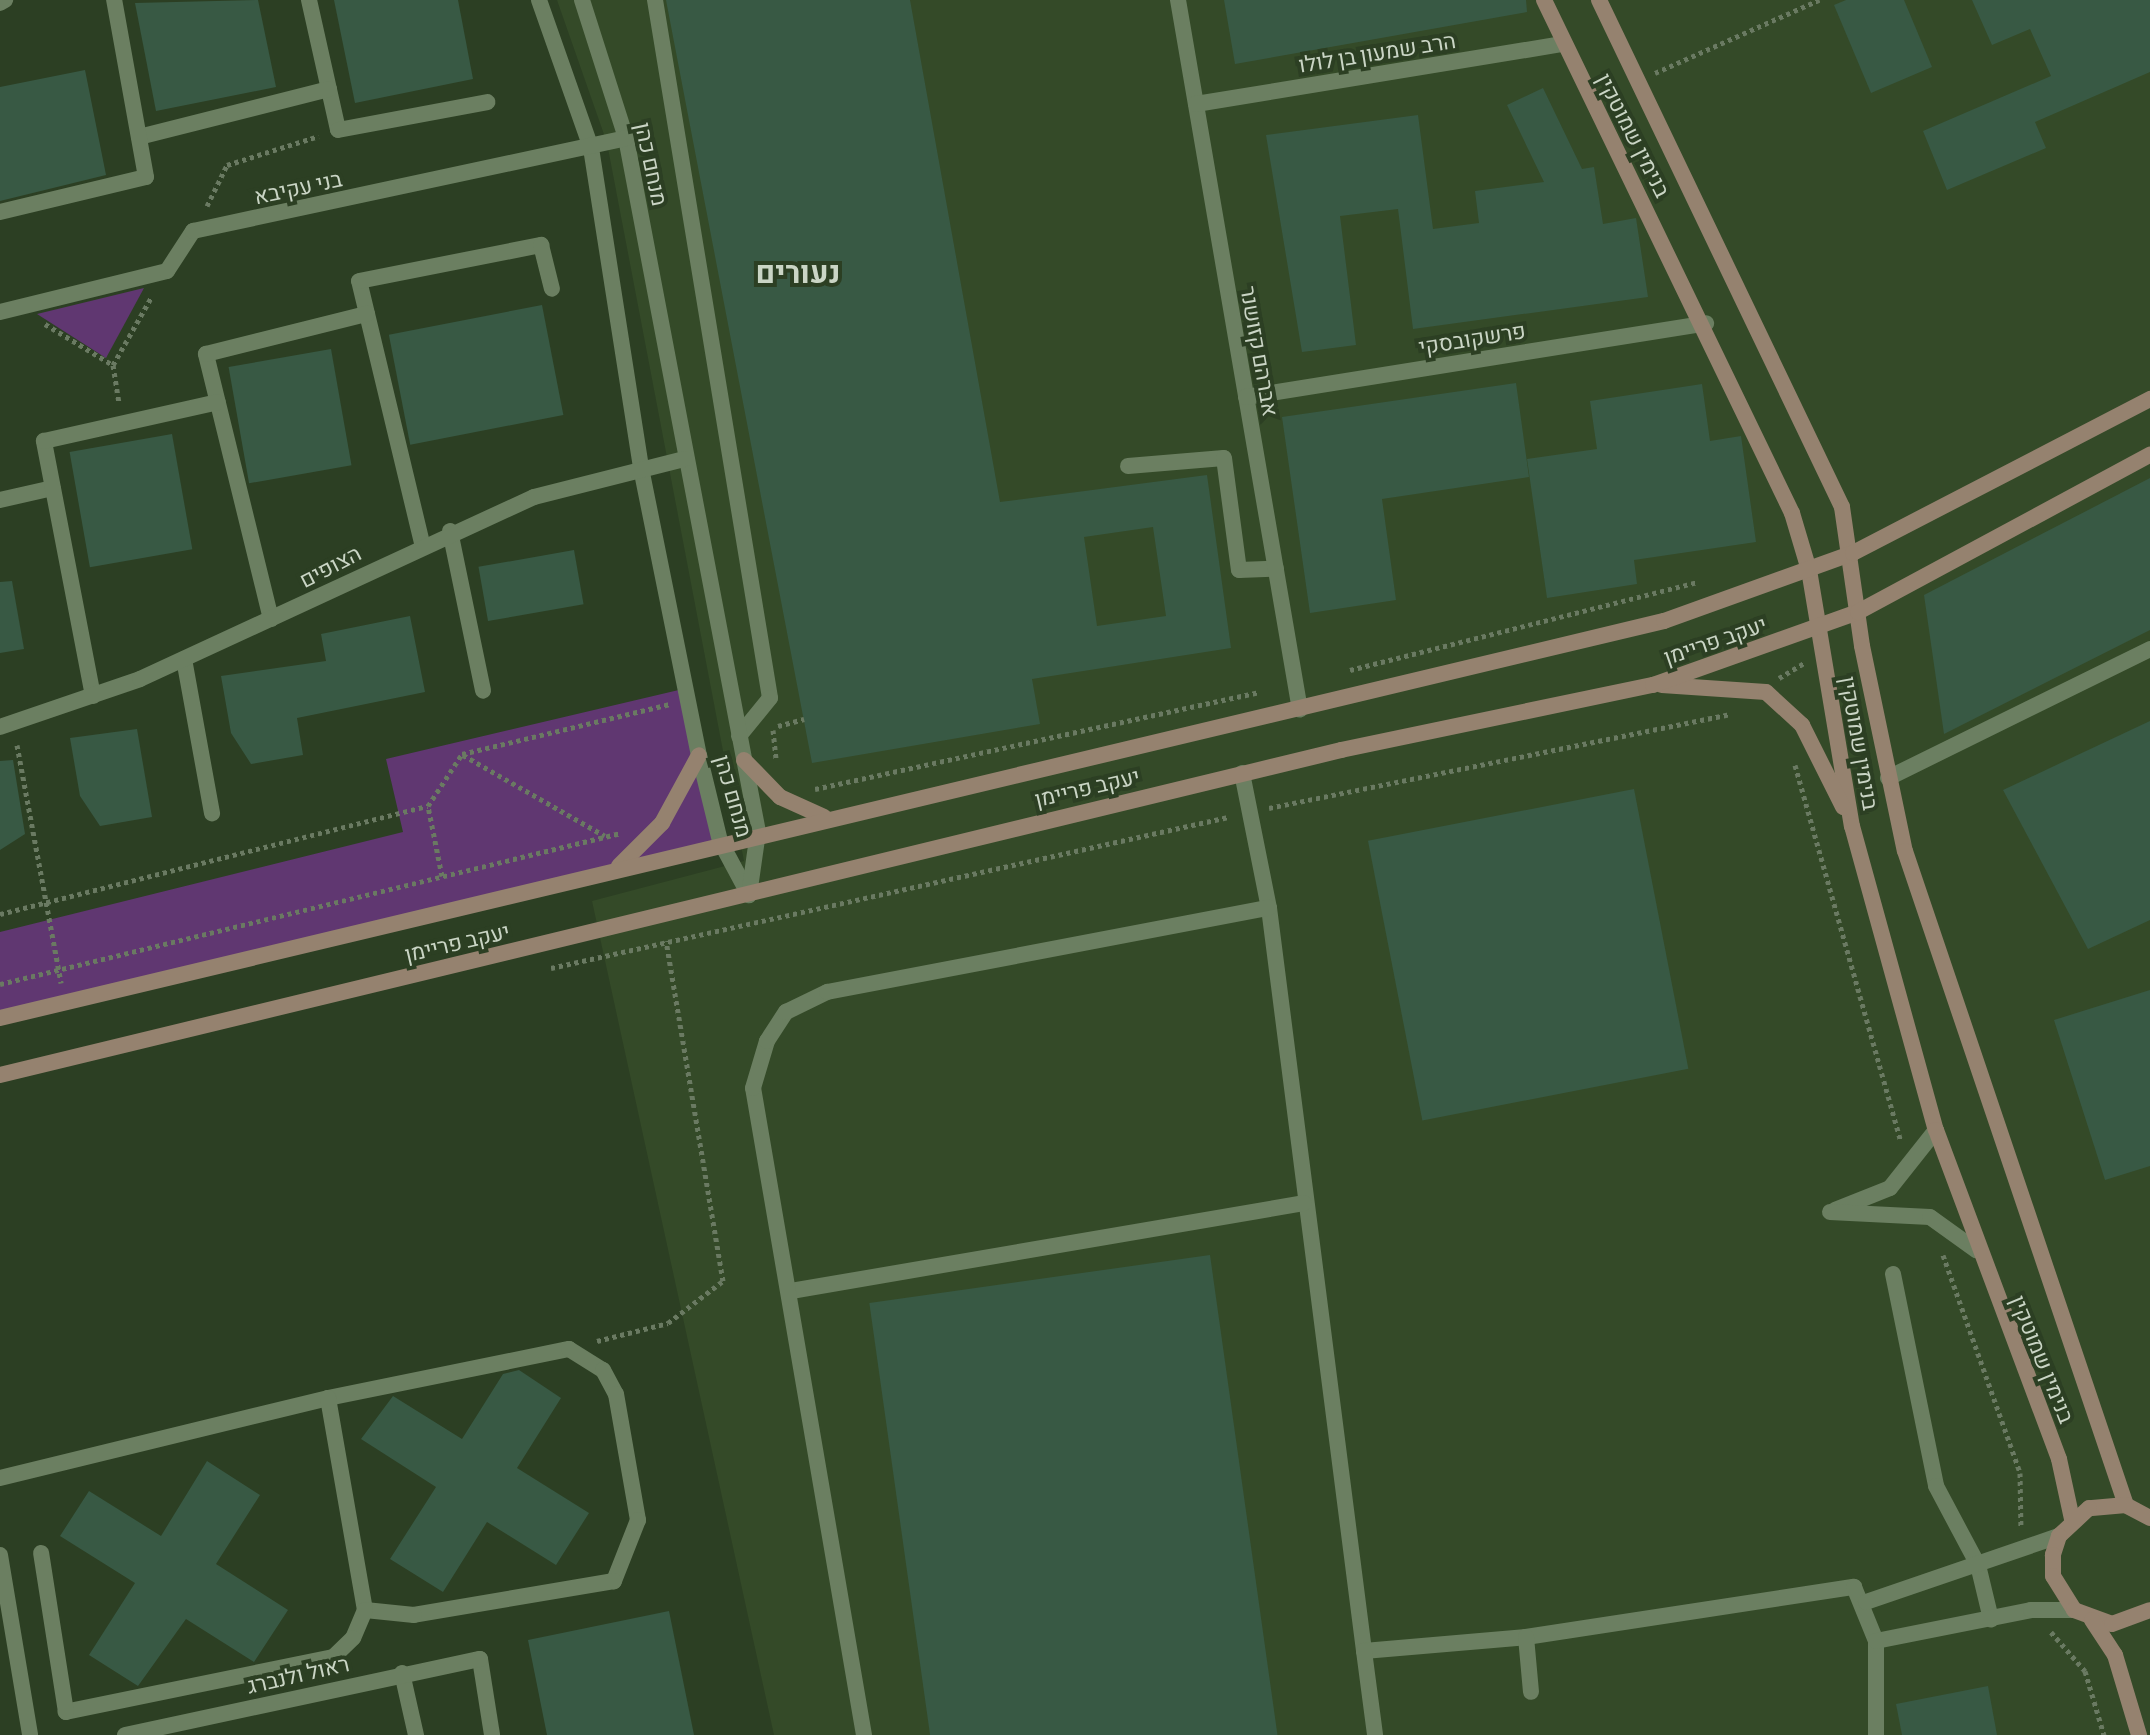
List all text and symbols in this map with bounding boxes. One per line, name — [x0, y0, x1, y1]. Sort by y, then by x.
street label: הרב שמעון בן לולו — [1296, 27, 1458, 77]
street label: בנימין שמוטקין — [1591, 69, 1677, 201]
street label: מנחם כהן — [630, 120, 674, 208]
street label: בני עקיבא — [252, 165, 344, 209]
district label: נעורים — [756, 253, 840, 289]
street label: אברהם קזושנר — [1236, 284, 1284, 418]
street label: פרשקובסקי — [1417, 317, 1527, 359]
street label: הצופים — [295, 539, 365, 593]
street label: יעקב פריימן — [1660, 610, 1770, 670]
street label: בנימין שמוטקין — [1835, 674, 1885, 812]
street label: מנחם כהן — [710, 752, 758, 840]
street label: יעקב פריימן — [1032, 762, 1142, 812]
street label: יעקב פריימן — [402, 917, 512, 967]
street label: בנימין שמוטקין — [2005, 1291, 2081, 1427]
street label: ראול ולנברג — [244, 1649, 352, 1699]

